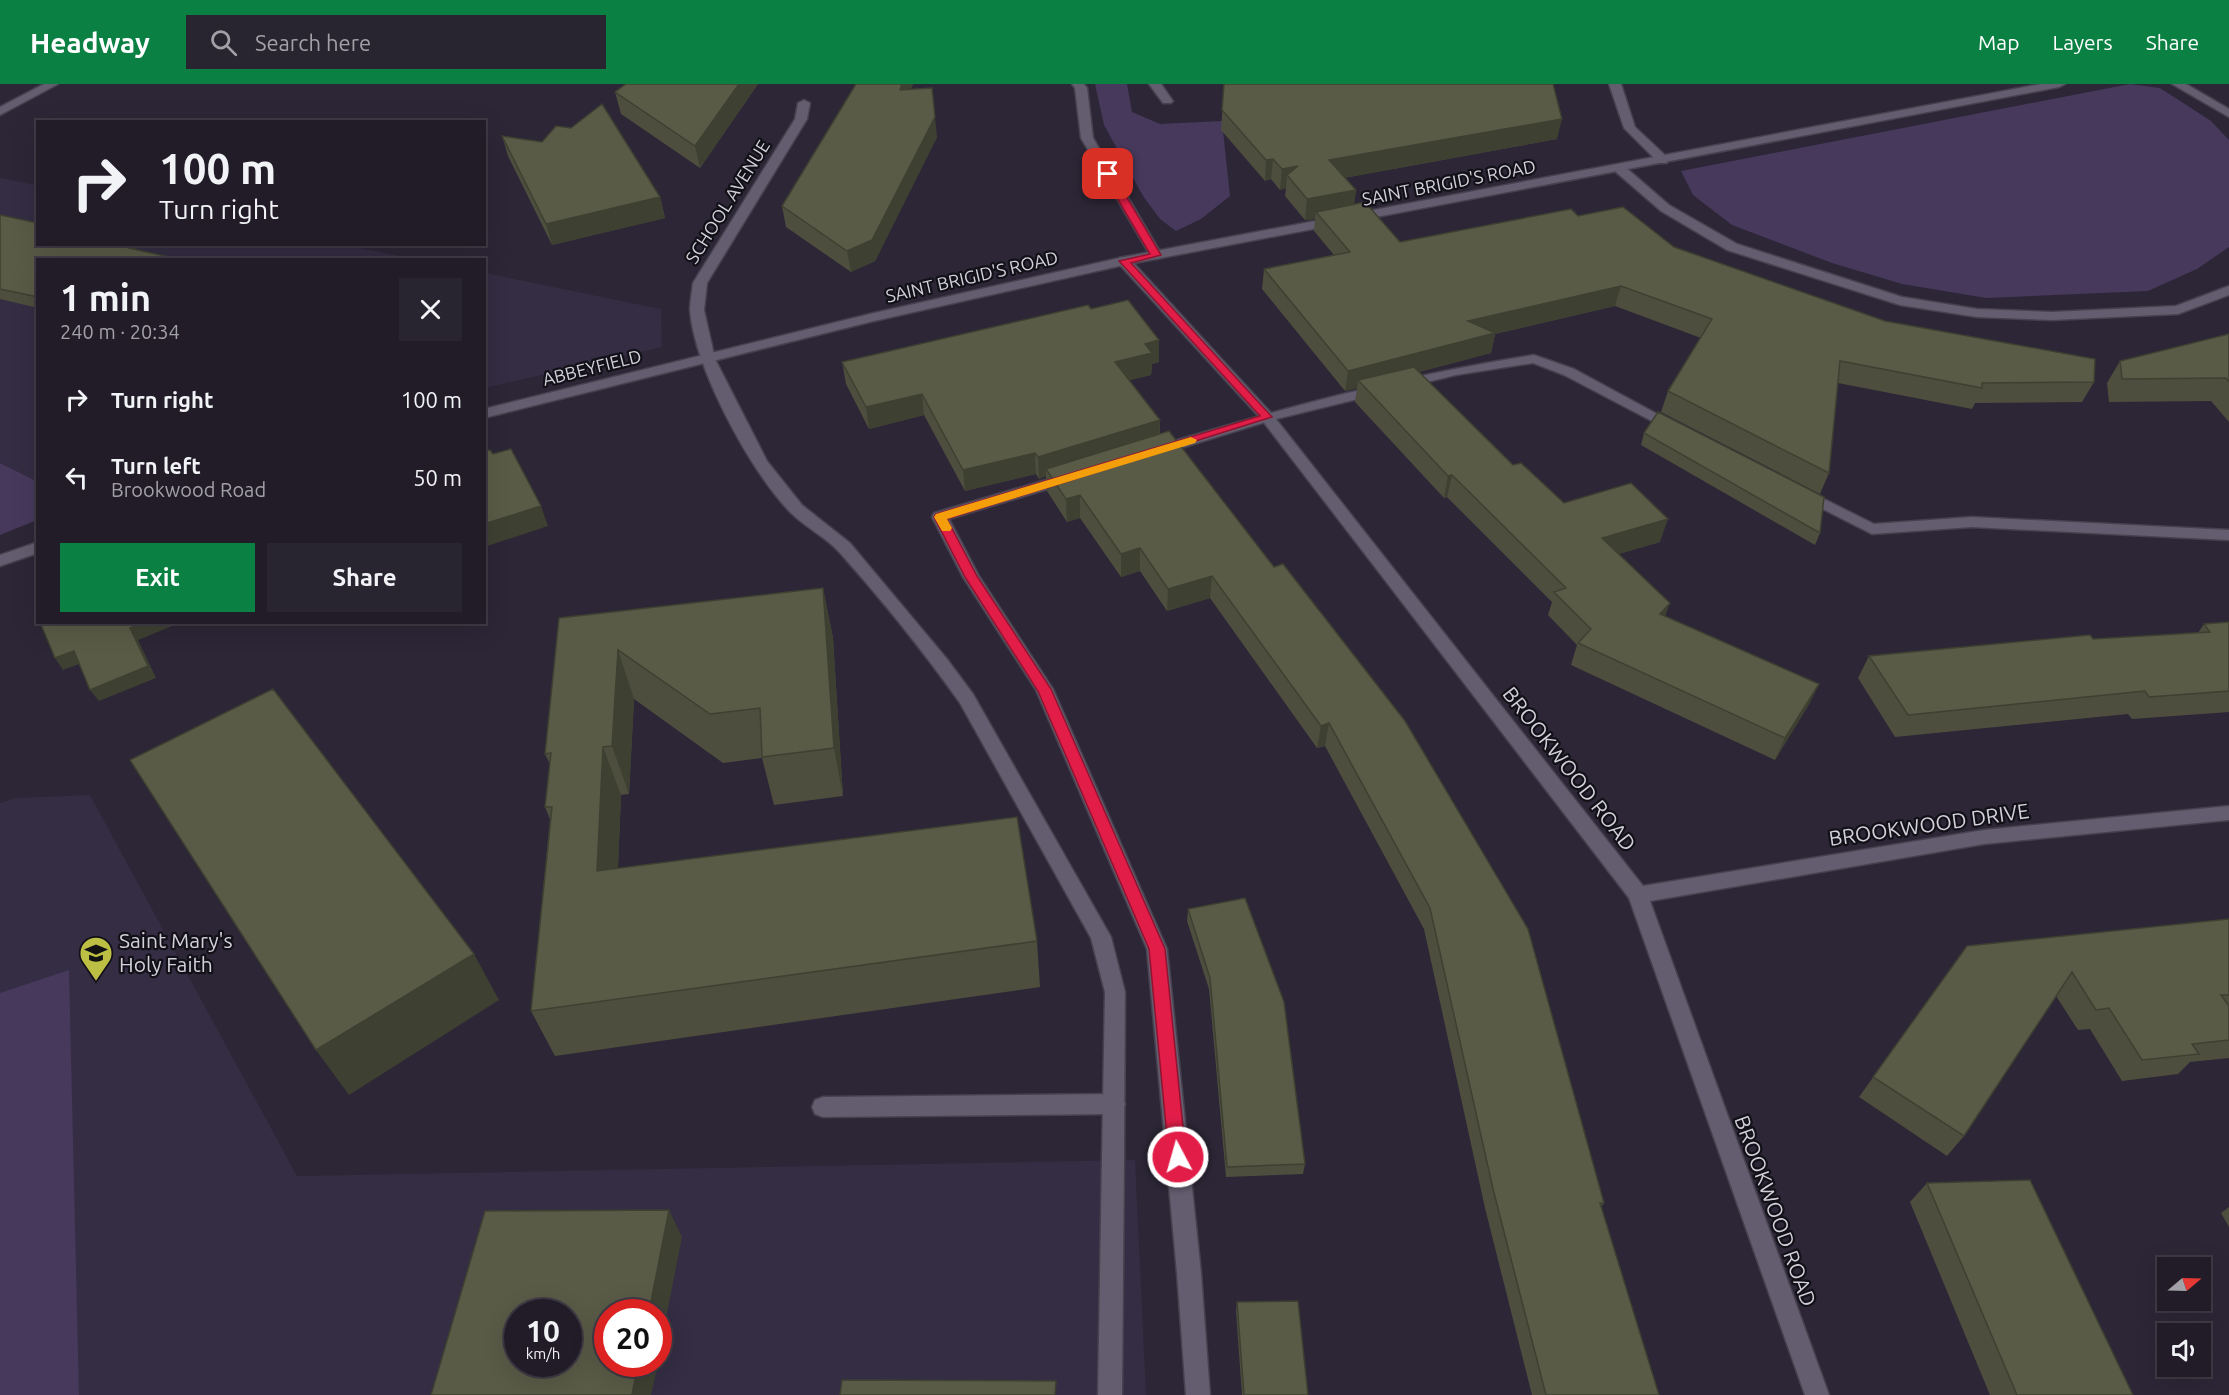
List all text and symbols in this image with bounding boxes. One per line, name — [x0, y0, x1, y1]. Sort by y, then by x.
search box — [186, 15, 606, 69]
icon: search — [207, 26, 240, 59]
text: Headway — [30, 27, 150, 58]
text: Search here — [255, 30, 371, 55]
text: Map — [1978, 30, 2019, 54]
text: Layers — [2052, 30, 2113, 54]
text: Share — [2146, 30, 2199, 54]
street label: SCHOOL AVENUE — [681, 136, 773, 267]
icon: right — [60, 144, 138, 222]
text: 100 m — [159, 145, 276, 192]
pin — [1082, 148, 1133, 199]
street label: SAINT BRIGID'S ROAD — [1360, 155, 1537, 209]
icon: arrive — [1091, 157, 1124, 190]
text: Turn right — [159, 194, 279, 224]
street label: SAINT BRIGID'S ROAD — [884, 246, 1060, 306]
text: 1 min — [60, 277, 151, 318]
button: close — [399, 278, 462, 341]
text: 240 m · 20:34 — [60, 320, 180, 343]
street label: ABBEYFIELD — [540, 345, 643, 389]
icon: right — [60, 383, 93, 416]
text: Turn right — [111, 387, 213, 412]
text: 100 m — [401, 387, 462, 412]
text: Turn left — [111, 453, 201, 478]
icon: left — [60, 461, 93, 494]
text: 50 m — [413, 465, 462, 490]
text: Brookwood Road — [111, 478, 266, 501]
button: Exit — [60, 543, 255, 612]
button: Share — [267, 543, 462, 612]
street label: BROOKWOOD ROAD — [1498, 682, 1641, 855]
street label: BROOKWOOD DRIVE — [1827, 798, 2031, 850]
place label: Saint Mary's Holy Faith — [119, 928, 233, 976]
school or university icon: Saint Mary's Holy Faith — [78, 935, 114, 982]
street label: BROOKWOOD ROAD — [1730, 1112, 1822, 1309]
position arrow — [1146, 1125, 1210, 1189]
north arrow — [2157, 1257, 2211, 1311]
map controls — [2157, 1257, 2211, 1377]
speed limit sign: 20 — [594, 1299, 672, 1377]
text: 10 — [526, 1314, 560, 1348]
button: sound — [2157, 1323, 2211, 1377]
text: km/h — [526, 1345, 560, 1362]

